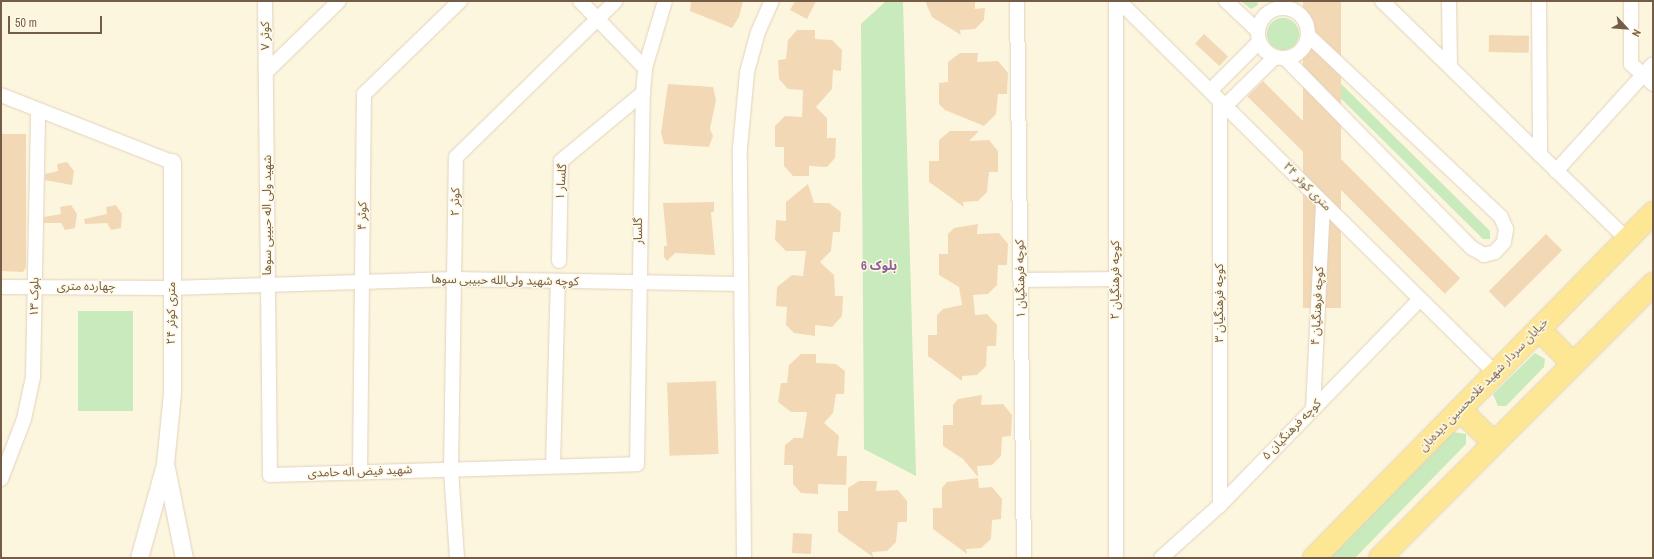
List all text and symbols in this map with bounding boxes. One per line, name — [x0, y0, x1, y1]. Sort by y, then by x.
scale bar — [10, 8, 104, 34]
north arrow — [1606, 8, 1646, 48]
text: 50 m — [15, 15, 37, 31]
street label: کوثر ۷ — [259, 22, 273, 50]
text: N — [1629, 27, 1645, 39]
street label: شهید ولی اله حبیبی سوها — [261, 155, 275, 275]
street label: ۲۴ متری کوثر — [1280, 160, 1334, 214]
street label: گلسار ۱ — [554, 163, 570, 201]
street label: کوثر ۲ — [449, 188, 463, 216]
street label: کوثر ۴ — [356, 202, 370, 230]
street label: گلسار — [632, 218, 646, 244]
street label: کوچه فرهنگیان ۱ — [1013, 239, 1029, 319]
street label: کوچه فرهنگیان ۲ — [1109, 241, 1123, 319]
district label: بلوک 6 — [861, 258, 897, 274]
street label: کوچه فرهنگیان ۳ — [1213, 264, 1227, 342]
street label: کوچه فرهنگیان ۴ — [1309, 266, 1327, 346]
street label: کوچه شهید ولی‌الله حبیبی سوها — [431, 273, 579, 289]
street label: بلوک ۱۳ — [27, 277, 43, 317]
street label: چهارده متری — [57, 280, 115, 294]
street label: ۲۴ متری کوثر — [165, 282, 179, 344]
street label: خیابان سردار شهید غلامحسین دیده‌بان — [1416, 315, 1552, 455]
street label: کوچه فرهنگیان ۵ — [1259, 397, 1325, 463]
street label: شهید فیض اله حامدی — [307, 463, 413, 481]

